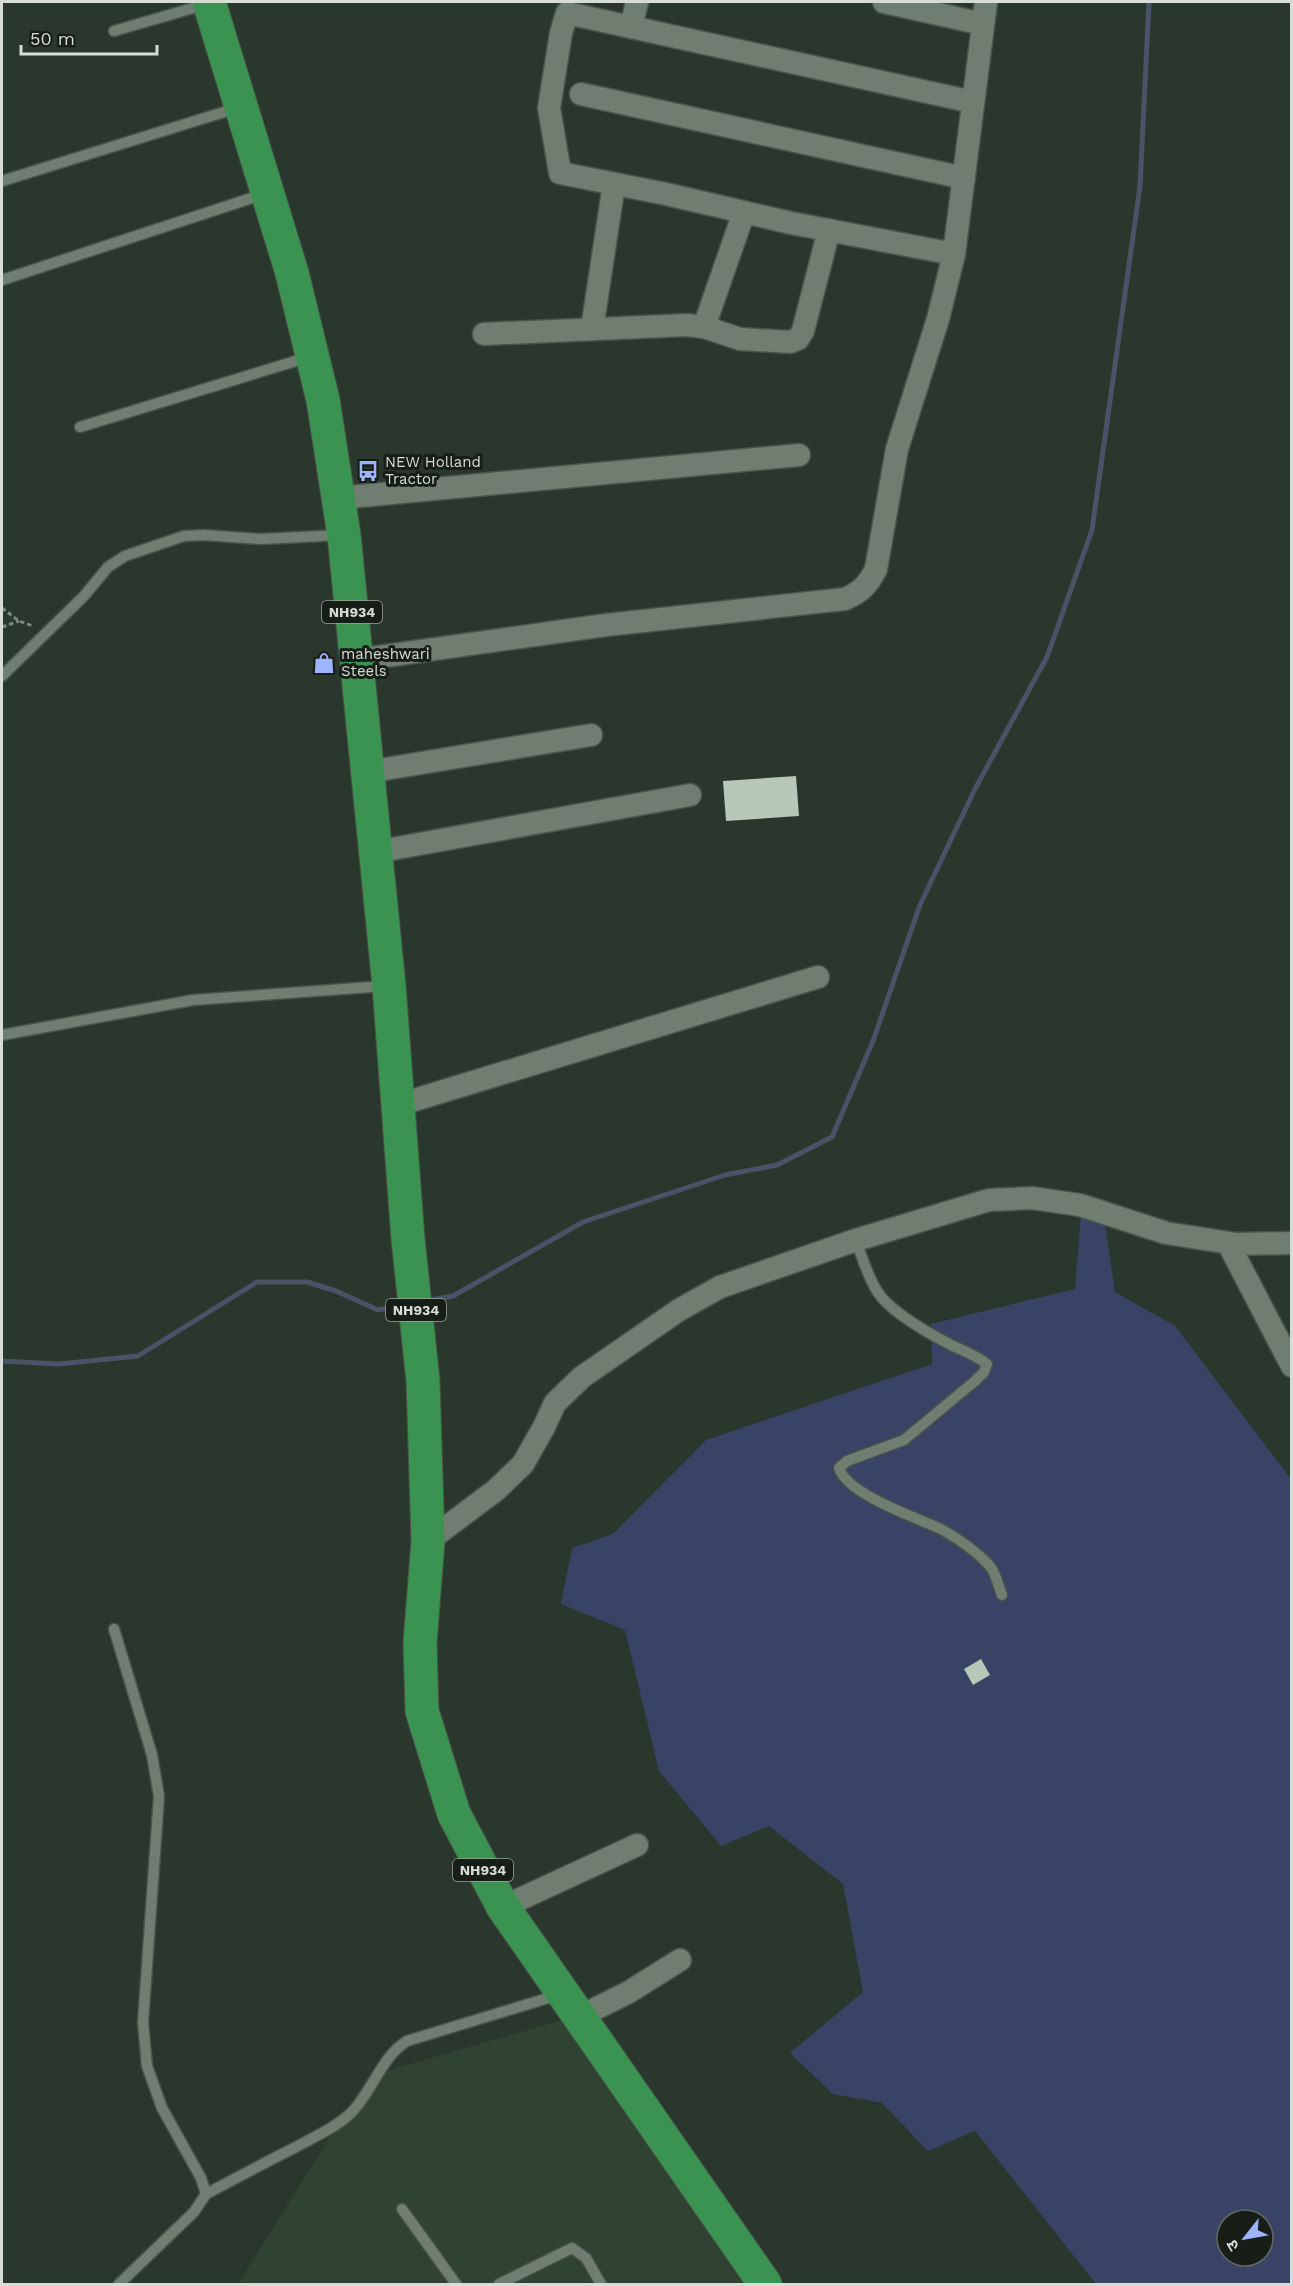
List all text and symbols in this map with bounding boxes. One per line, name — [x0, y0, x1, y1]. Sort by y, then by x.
scale bar — [21, 18, 158, 56]
text: 50 m — [30, 28, 75, 49]
place label: NEW Holland Tractor — [385, 453, 481, 488]
bus stop icon: NEW Holland Tractor — [356, 459, 380, 483]
road number: NH934 — [322, 601, 382, 623]
place label: maheshwari Steels — [341, 645, 430, 680]
shop icon: maheshwari Steels — [312, 651, 336, 675]
road number: NH934 — [386, 1299, 446, 1321]
road number: NH934 — [453, 1859, 513, 1881]
north arrow — [1215, 2208, 1275, 2268]
text: उ — [1222, 2236, 1243, 2254]

